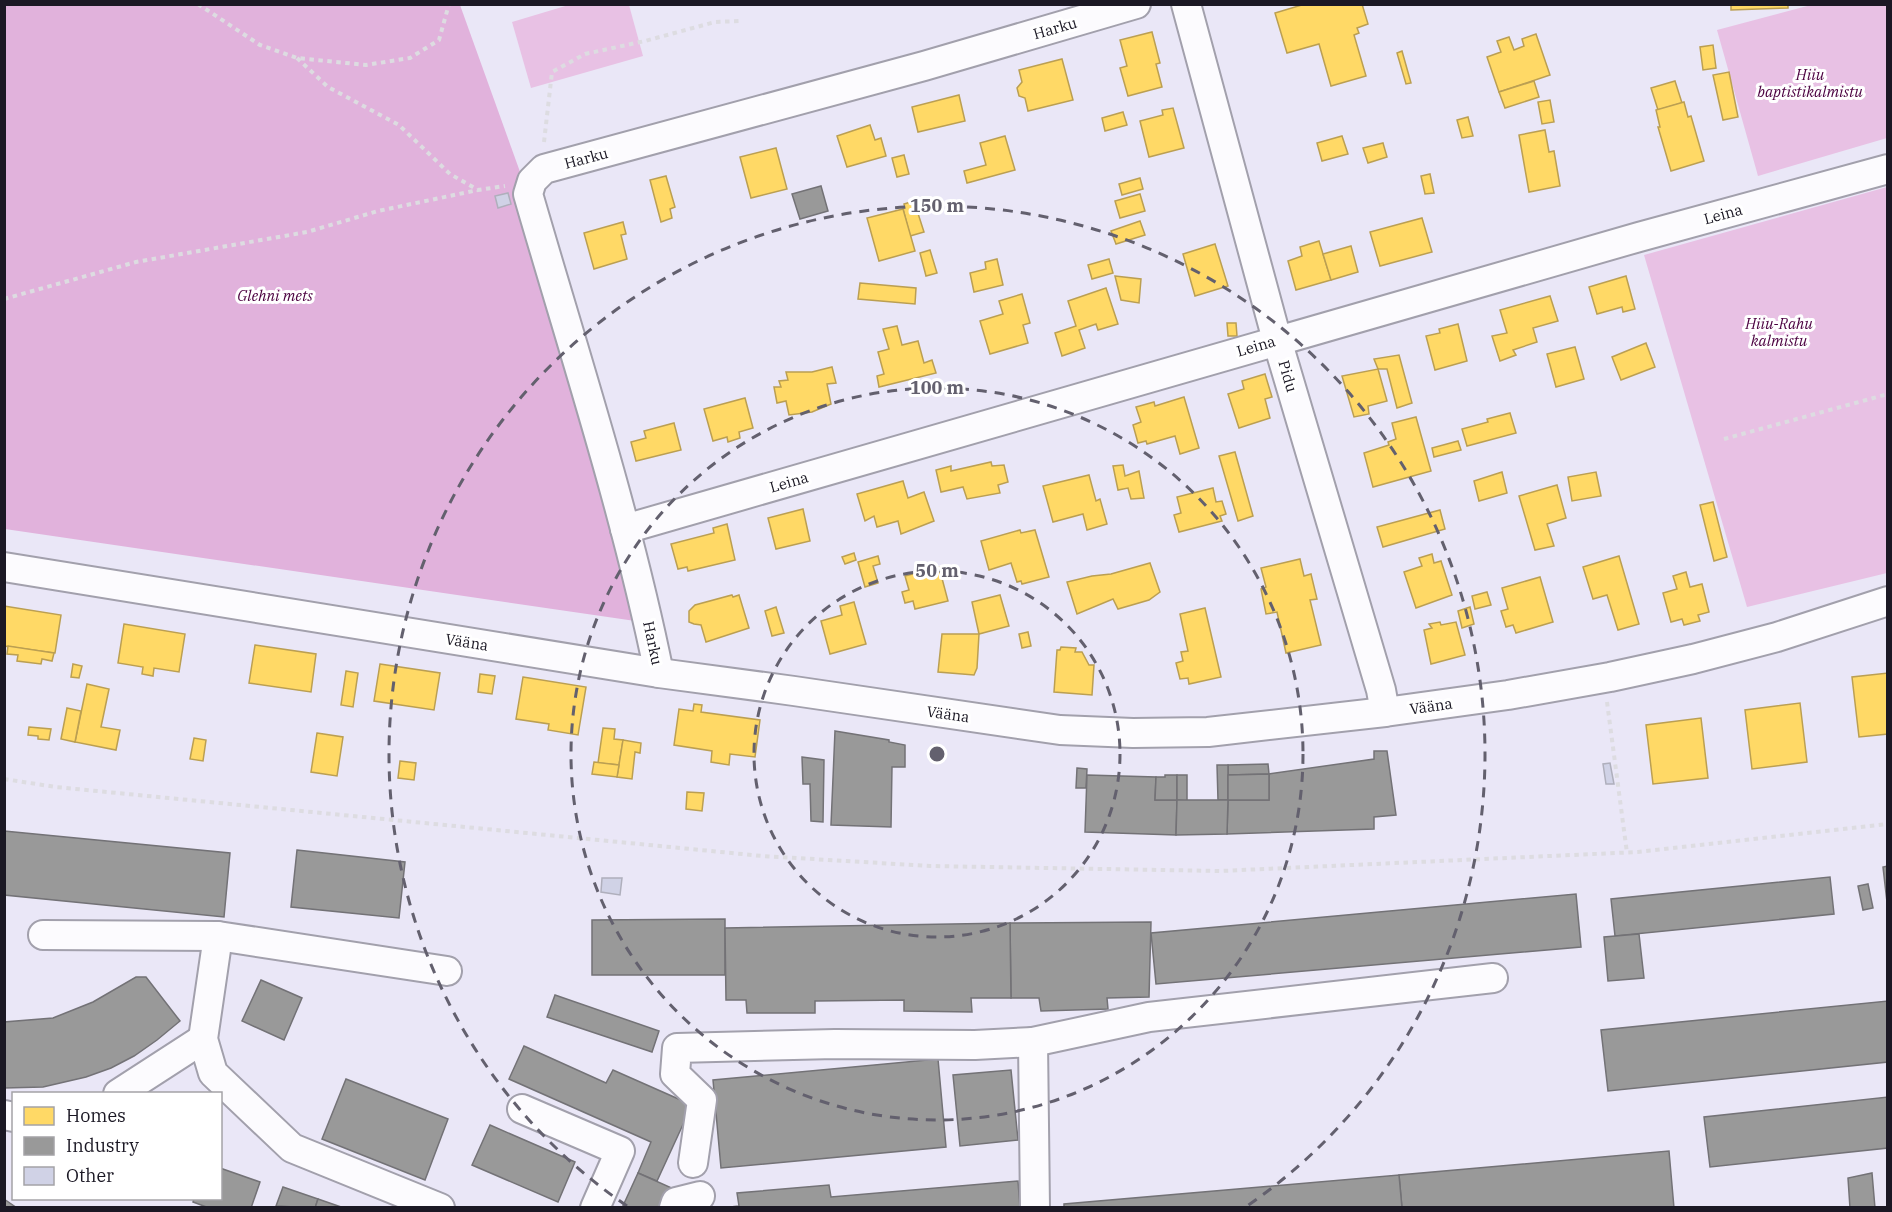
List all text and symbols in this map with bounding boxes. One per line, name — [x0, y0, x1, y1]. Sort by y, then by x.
street label: Harku — [1031, 13, 1079, 43]
park label: Hiiu baptistikalmistu — [1757, 65, 1863, 101]
street label: Harku — [562, 143, 610, 173]
text: 150 m — [910, 194, 965, 217]
street label: Leina — [1701, 200, 1745, 228]
park label: Glehni mets — [237, 286, 313, 305]
park label: Hiiu-Rahu kalmistu — [1744, 314, 1813, 350]
street label: Leina — [1234, 331, 1278, 361]
street label: Pidu — [1274, 358, 1302, 394]
text: 100 m — [910, 376, 965, 399]
street label: Leina — [767, 467, 811, 497]
text: 50 m — [915, 559, 959, 582]
street label: Harku — [639, 619, 667, 667]
street label: Vääna — [444, 629, 490, 655]
street label: Vääna — [1408, 694, 1454, 718]
street label: Vääna — [925, 702, 971, 726]
centre of rings — [927, 744, 947, 764]
legend — [12, 1092, 222, 1200]
text: Homes — [66, 1104, 126, 1127]
text: Industry — [66, 1134, 139, 1157]
text: Other — [66, 1164, 114, 1187]

